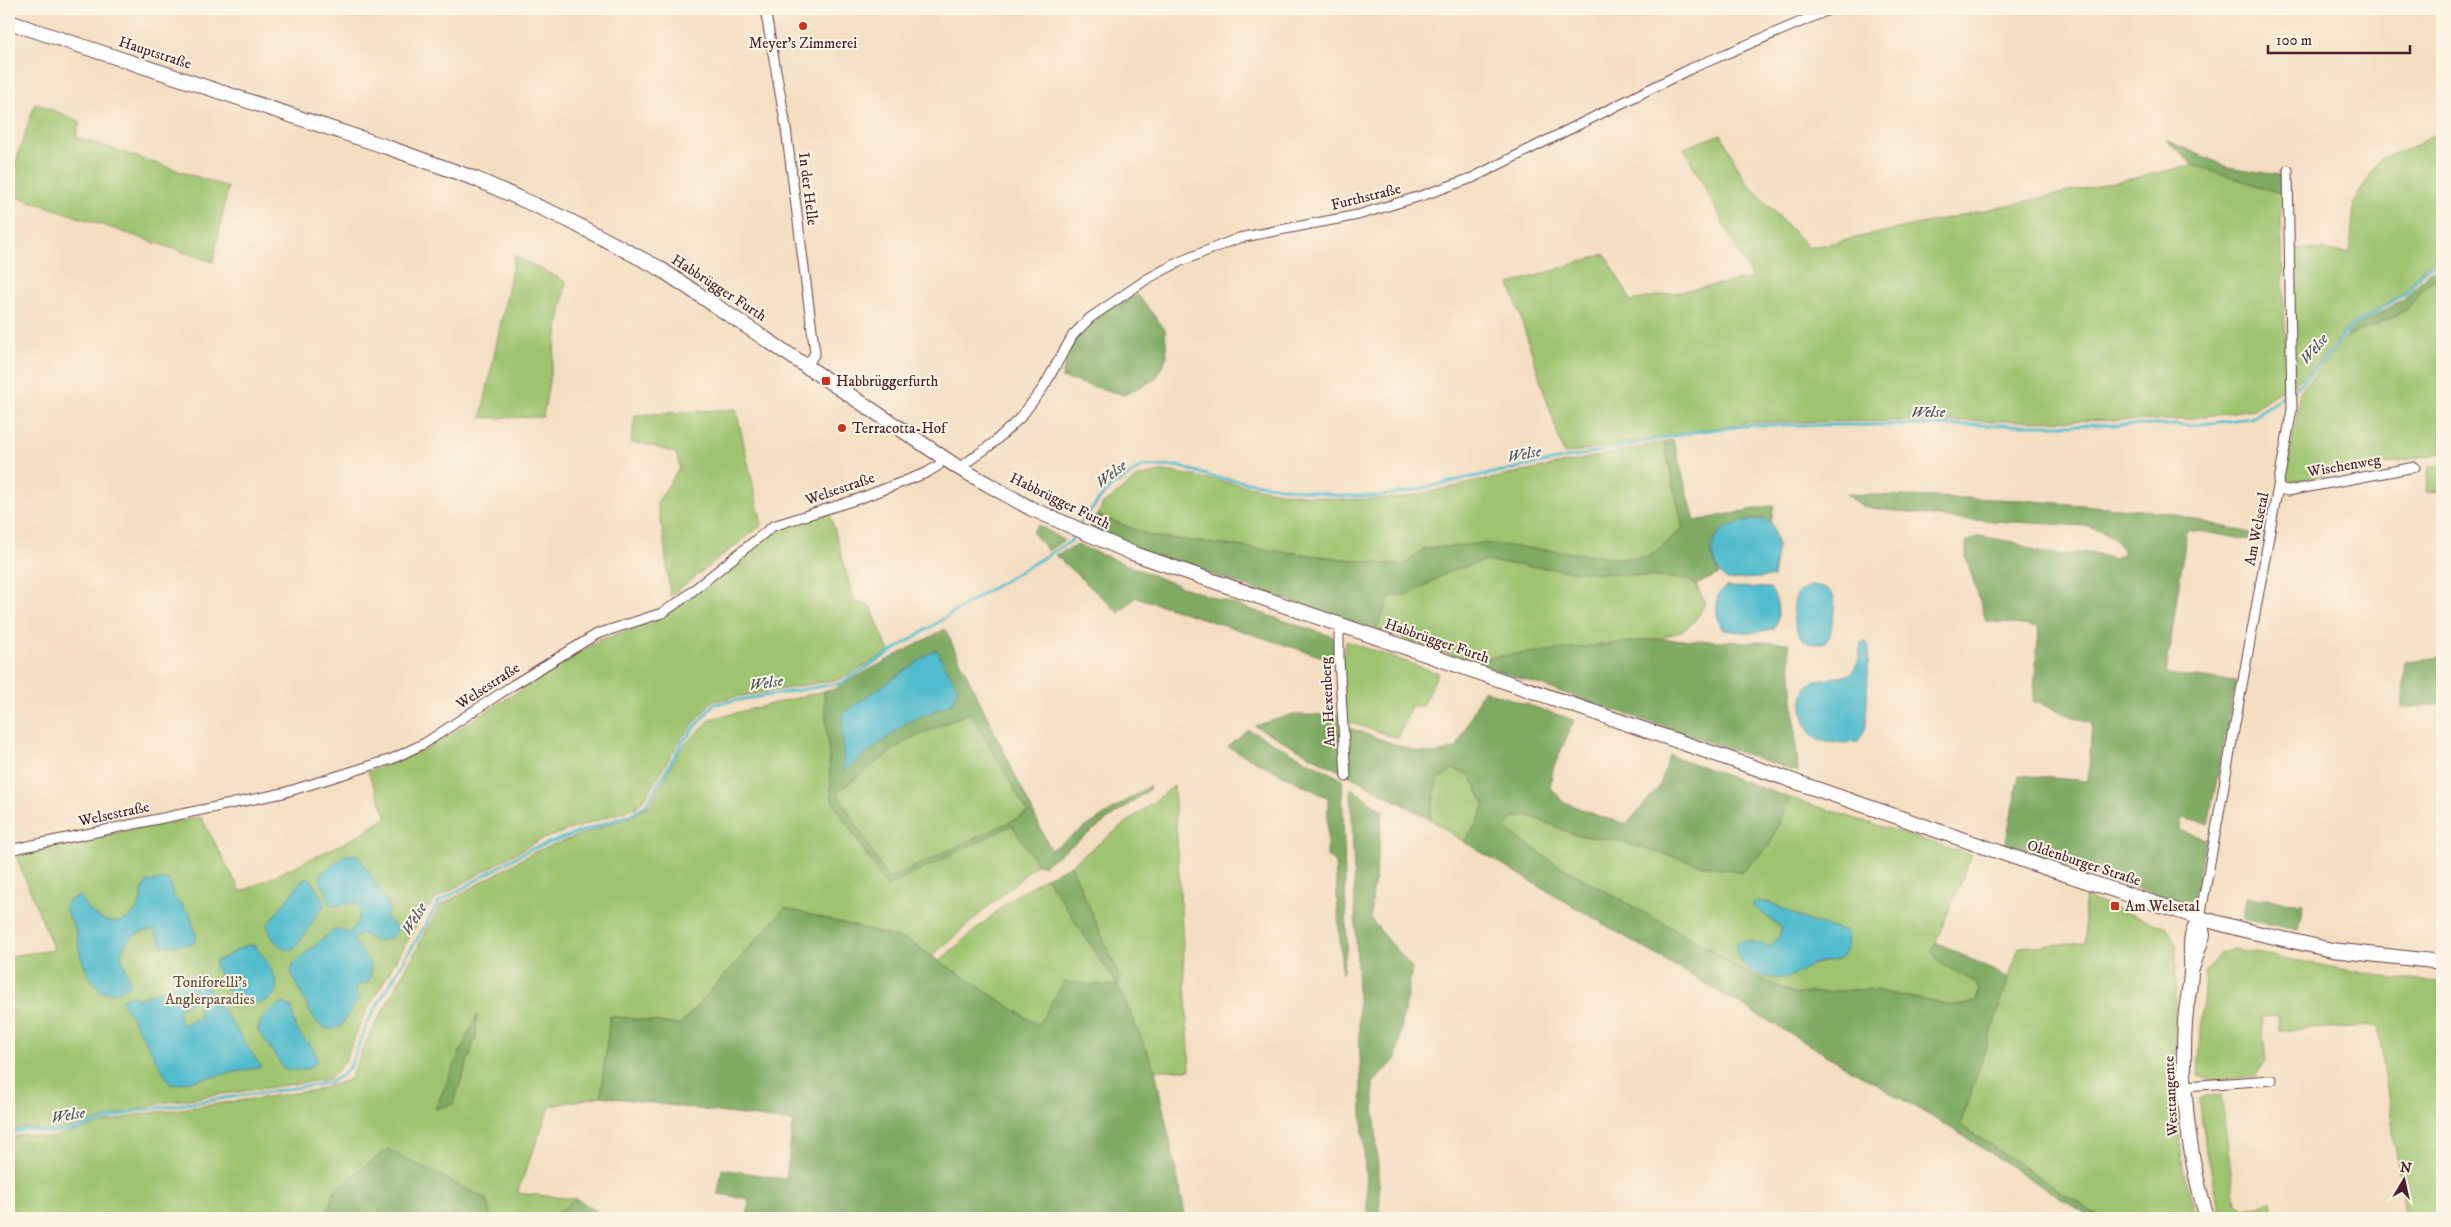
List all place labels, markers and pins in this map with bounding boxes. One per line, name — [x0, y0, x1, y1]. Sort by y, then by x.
marker: Meyer's Zimmerei — [797, 20, 809, 32]
place label: Meyer's Zimmerei — [749, 34, 857, 53]
place label: Habbrüggerfurth — [836, 372, 939, 391]
marker: Habbrüggerfurth — [820, 375, 832, 387]
place label: Terracotta-Hof — [852, 419, 948, 438]
marker: Terracotta-Hof — [836, 422, 848, 434]
place label: Am Welsetal — [2125, 897, 2200, 916]
marker: Am Welsetal — [2109, 900, 2121, 912]

